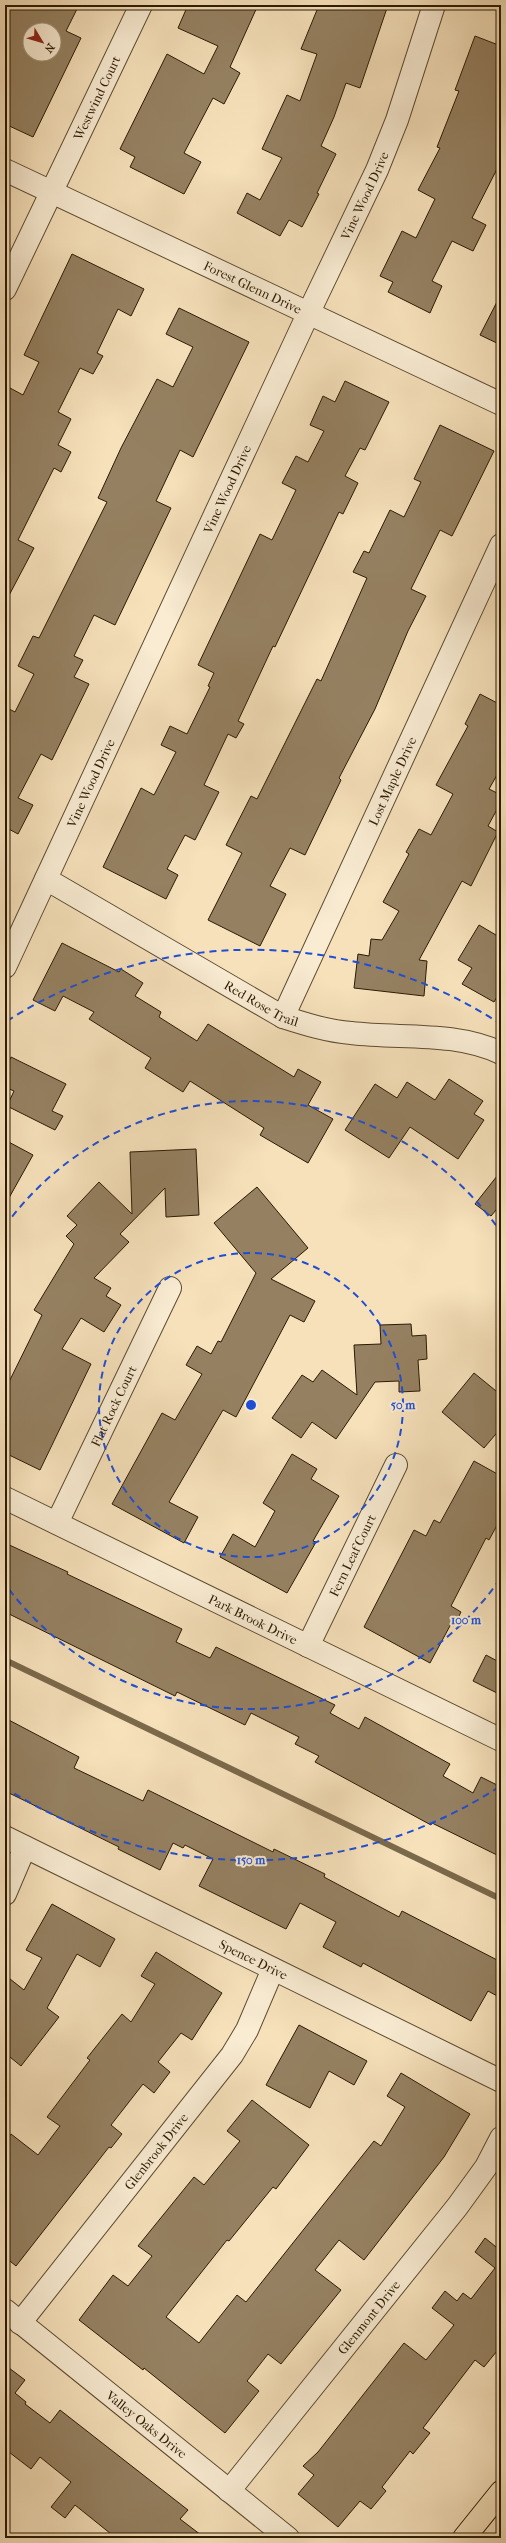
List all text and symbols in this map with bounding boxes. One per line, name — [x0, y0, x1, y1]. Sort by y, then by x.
north arrow — [22, 22, 62, 62]
text: N — [41, 41, 57, 56]
street label: Westwind Court — [70, 53, 123, 143]
street label: Vine Wood Drive — [337, 149, 391, 243]
street label: Forest Glenn Drive — [201, 257, 305, 317]
street label: Vine Wood Drive — [199, 442, 254, 536]
street label: Lost Maple Drive — [365, 734, 419, 828]
street label: Vine Wood Drive — [63, 736, 118, 830]
street label: Red Rose Trail — [222, 977, 301, 1029]
street label: Flat Rock Court — [87, 1363, 139, 1449]
centre of rings — [244, 1398, 258, 1412]
text: 50 m — [391, 1398, 416, 1412]
street label: Fern Leaf Court — [326, 1511, 379, 1599]
street label: Park Brook Drive — [206, 1591, 300, 1647]
text: 100 m — [451, 1613, 482, 1627]
text: 150 m — [237, 1853, 266, 1867]
street label: Spence Drive — [217, 1936, 291, 1983]
street label: Glenbrook Drive — [121, 2110, 191, 2192]
street label: Glenmont Drive — [334, 2277, 403, 2357]
street label: Valley Oaks Drive — [103, 2387, 190, 2461]

